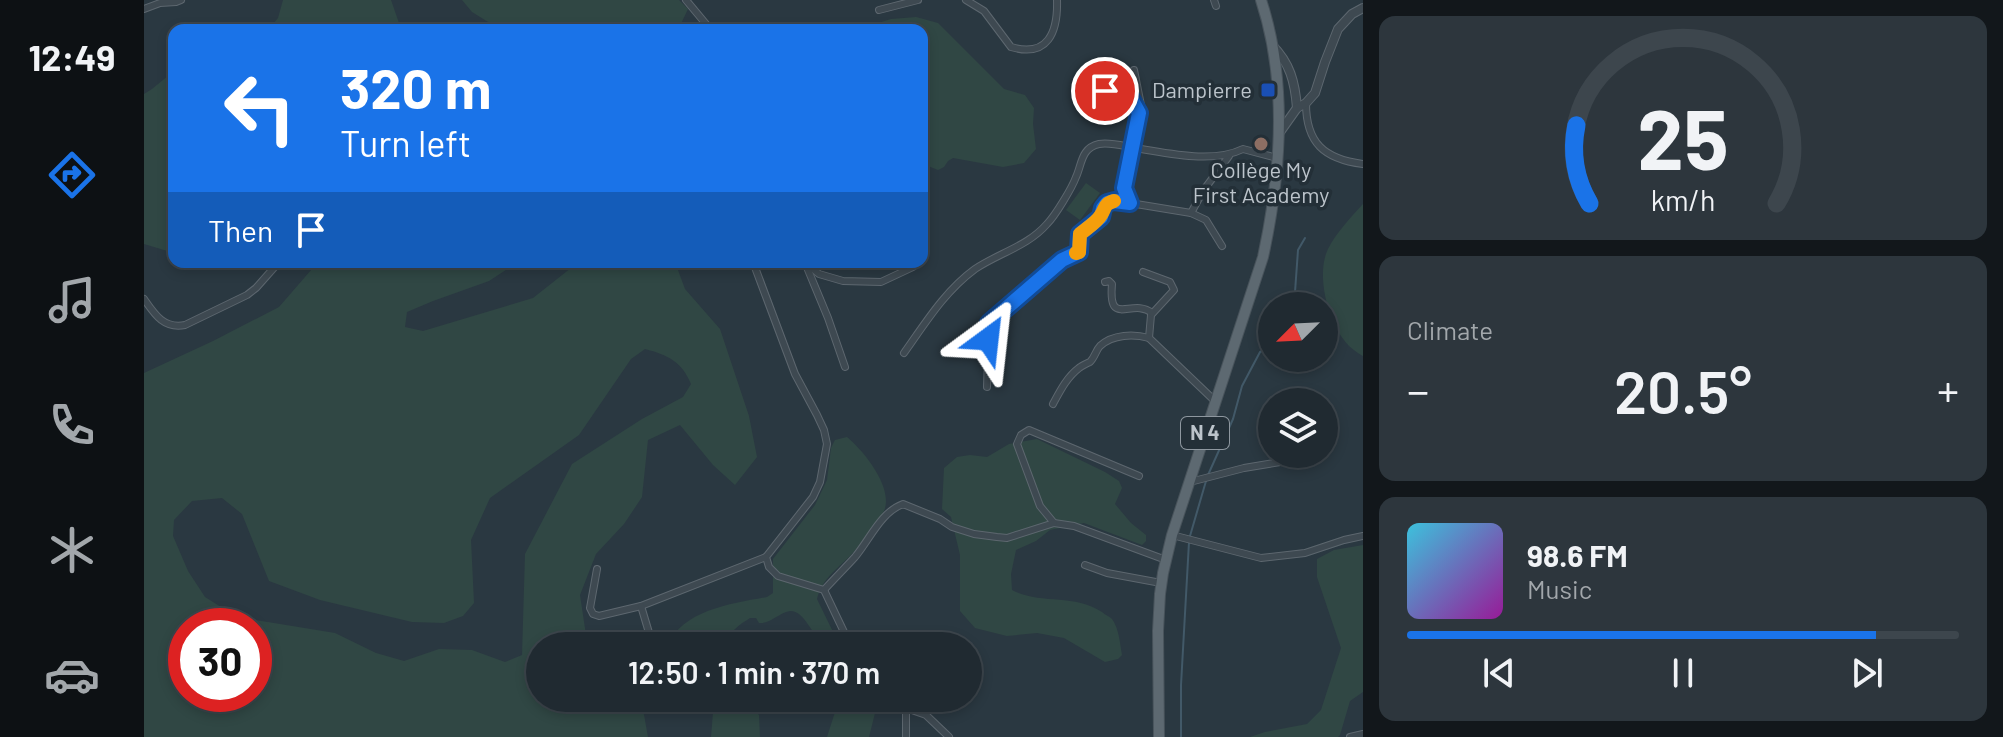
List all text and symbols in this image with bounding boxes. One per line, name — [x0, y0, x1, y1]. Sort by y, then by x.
text: 12:49 — [29, 35, 115, 78]
text: 320 m — [340, 53, 491, 120]
icon: left — [208, 56, 312, 160]
pin — [1071, 57, 1139, 125]
icon: arrive — [1083, 69, 1127, 113]
place label: Dampierre — [1152, 76, 1252, 102]
marker: Dampierre — [1259, 81, 1277, 99]
text: 25 — [1637, 87, 1729, 187]
text: Turn left — [340, 121, 471, 164]
marker: Collège My First Academy — [1252, 135, 1270, 153]
icon: directions — [44, 147, 100, 203]
place label: Collège My First Academy — [1193, 156, 1329, 207]
text: km/h — [1651, 182, 1715, 217]
icon: arrive — [289, 208, 333, 252]
text: Then — [208, 212, 273, 248]
icon: music — [44, 272, 100, 328]
north arrow — [1258, 292, 1338, 372]
map controls — [1258, 292, 1338, 468]
position arrow — [946, 297, 1030, 381]
text: Climate — [1407, 314, 1493, 345]
text: 20.5° — [1614, 354, 1752, 426]
text: − — [1407, 363, 1429, 416]
text: + — [1937, 363, 1959, 416]
button: layers — [1258, 388, 1338, 468]
icon: phone — [44, 397, 100, 453]
road number: N 4 — [1181, 417, 1229, 449]
icon: climate — [44, 522, 100, 578]
text: 98.6 FM — [1527, 537, 1628, 573]
text: Music — [1527, 573, 1592, 604]
speed limit sign: 30 — [168, 608, 272, 712]
icon: car — [44, 647, 100, 703]
icon: previous — [1477, 651, 1521, 695]
icon: pause — [1661, 651, 1705, 695]
icon: next — [1845, 651, 1889, 695]
text: 12:50 · 1 min · 370 m — [628, 654, 880, 690]

